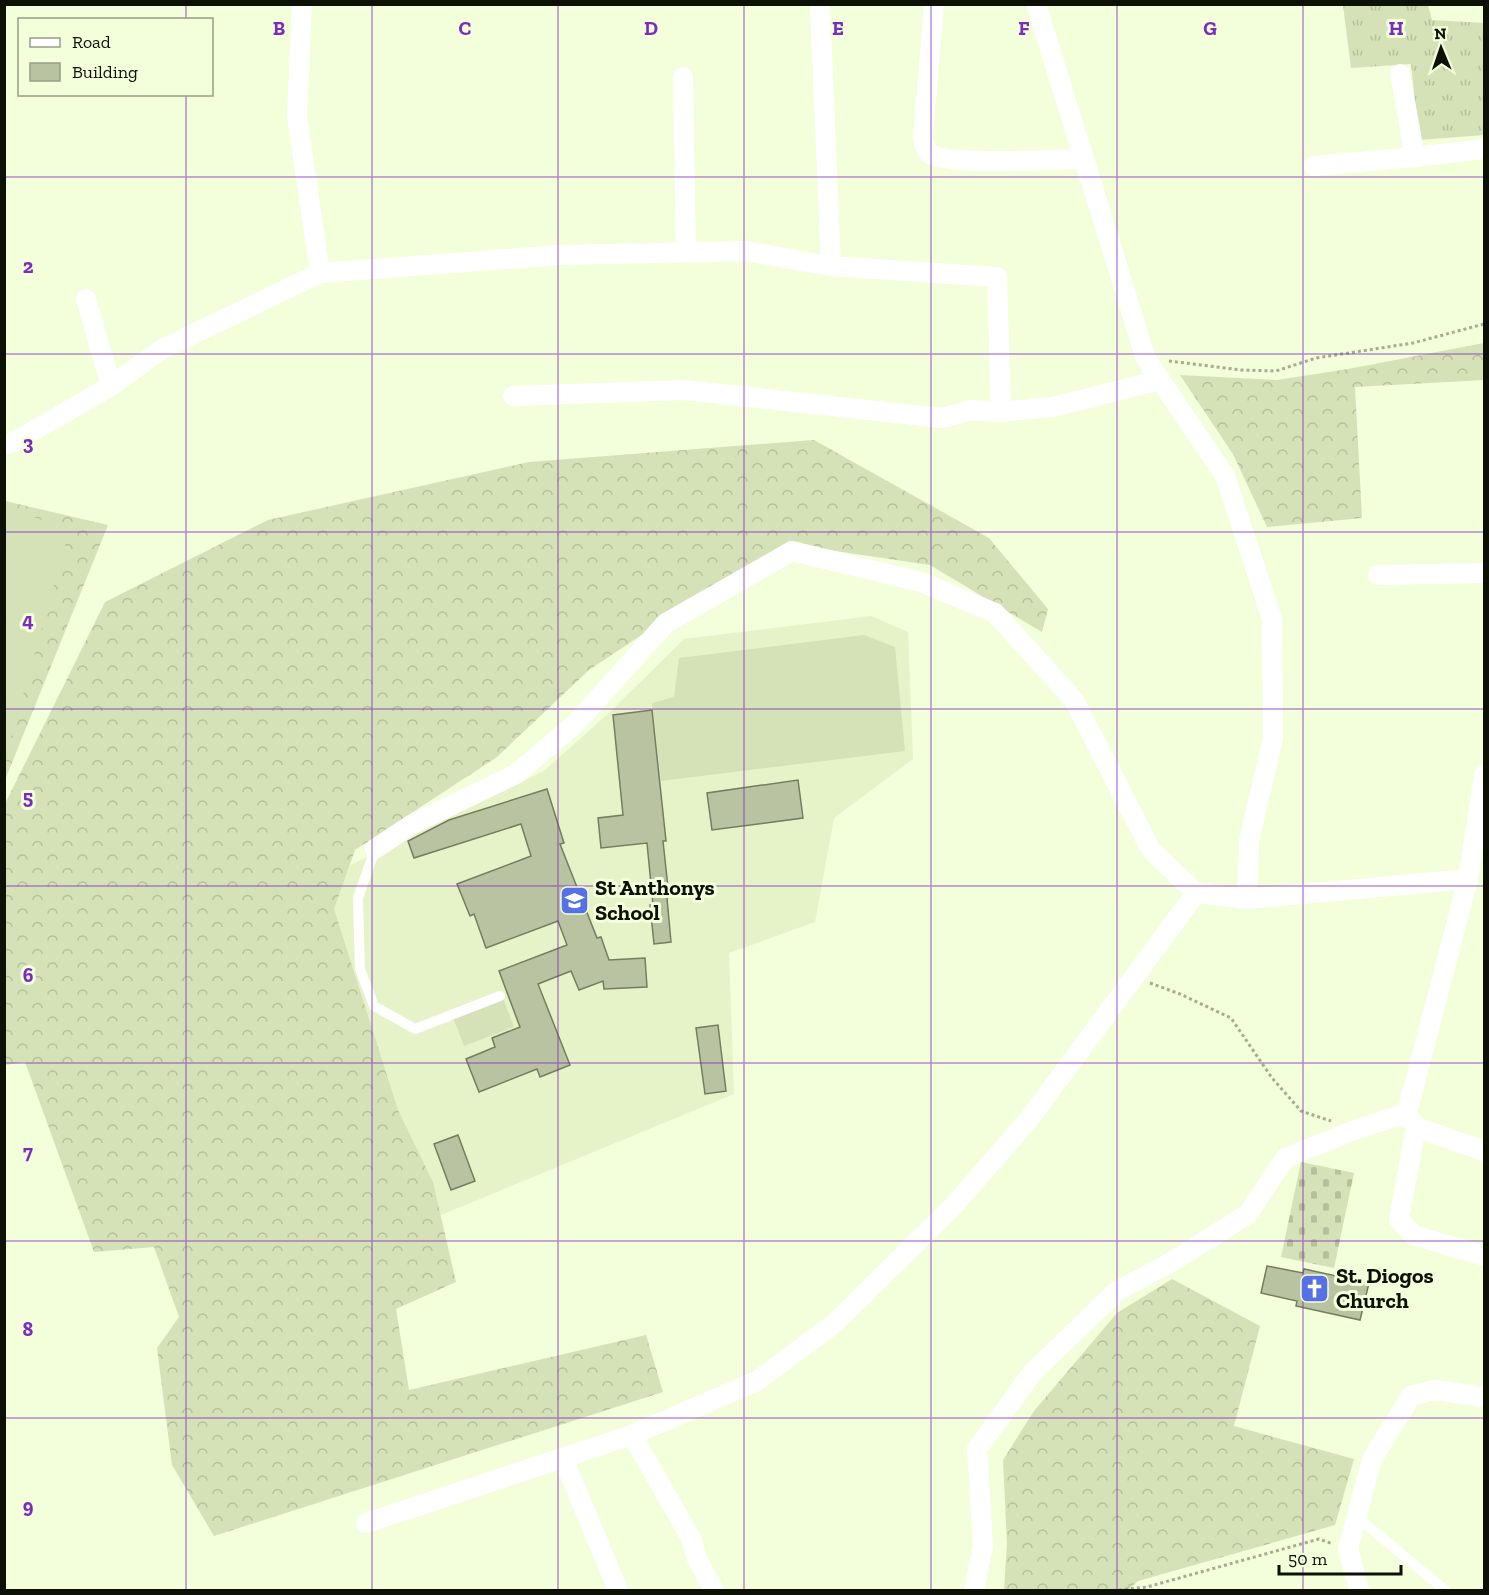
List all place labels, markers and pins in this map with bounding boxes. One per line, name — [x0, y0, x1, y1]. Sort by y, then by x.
place label: St Anthonys School — [595, 874, 715, 926]
school or university icon: St Anthonys School — [558, 884, 590, 916]
place label: St. Diogos Church — [1336, 1262, 1434, 1314]
church icon: St. Diogos Church — [1299, 1272, 1331, 1304]

